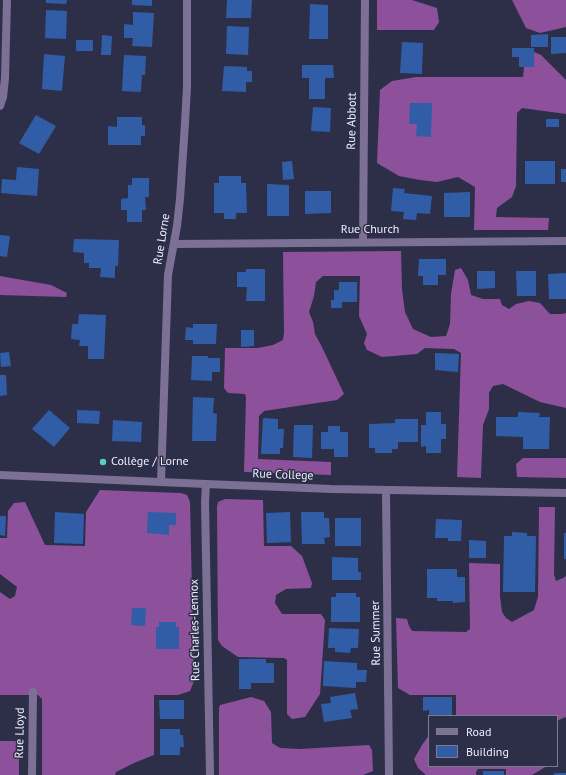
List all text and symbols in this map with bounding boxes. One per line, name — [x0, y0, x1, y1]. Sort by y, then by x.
street label: Rue Abbott — [344, 92, 360, 150]
street label: Rue Lorne — [151, 212, 173, 266]
street label: Rue Church — [341, 223, 399, 237]
place label: Collège / Lorne — [111, 455, 189, 469]
marker: Collège / Lorne — [98, 457, 108, 467]
street label: Rue College — [252, 467, 314, 483]
street label: Rue Charles-Lennox — [187, 579, 203, 681]
street label: Rue Summer — [368, 600, 384, 666]
street label: Rue Lloyd — [12, 707, 28, 759]
legend — [428, 715, 558, 767]
text: Road — [466, 724, 491, 739]
text: Building — [466, 744, 509, 759]

